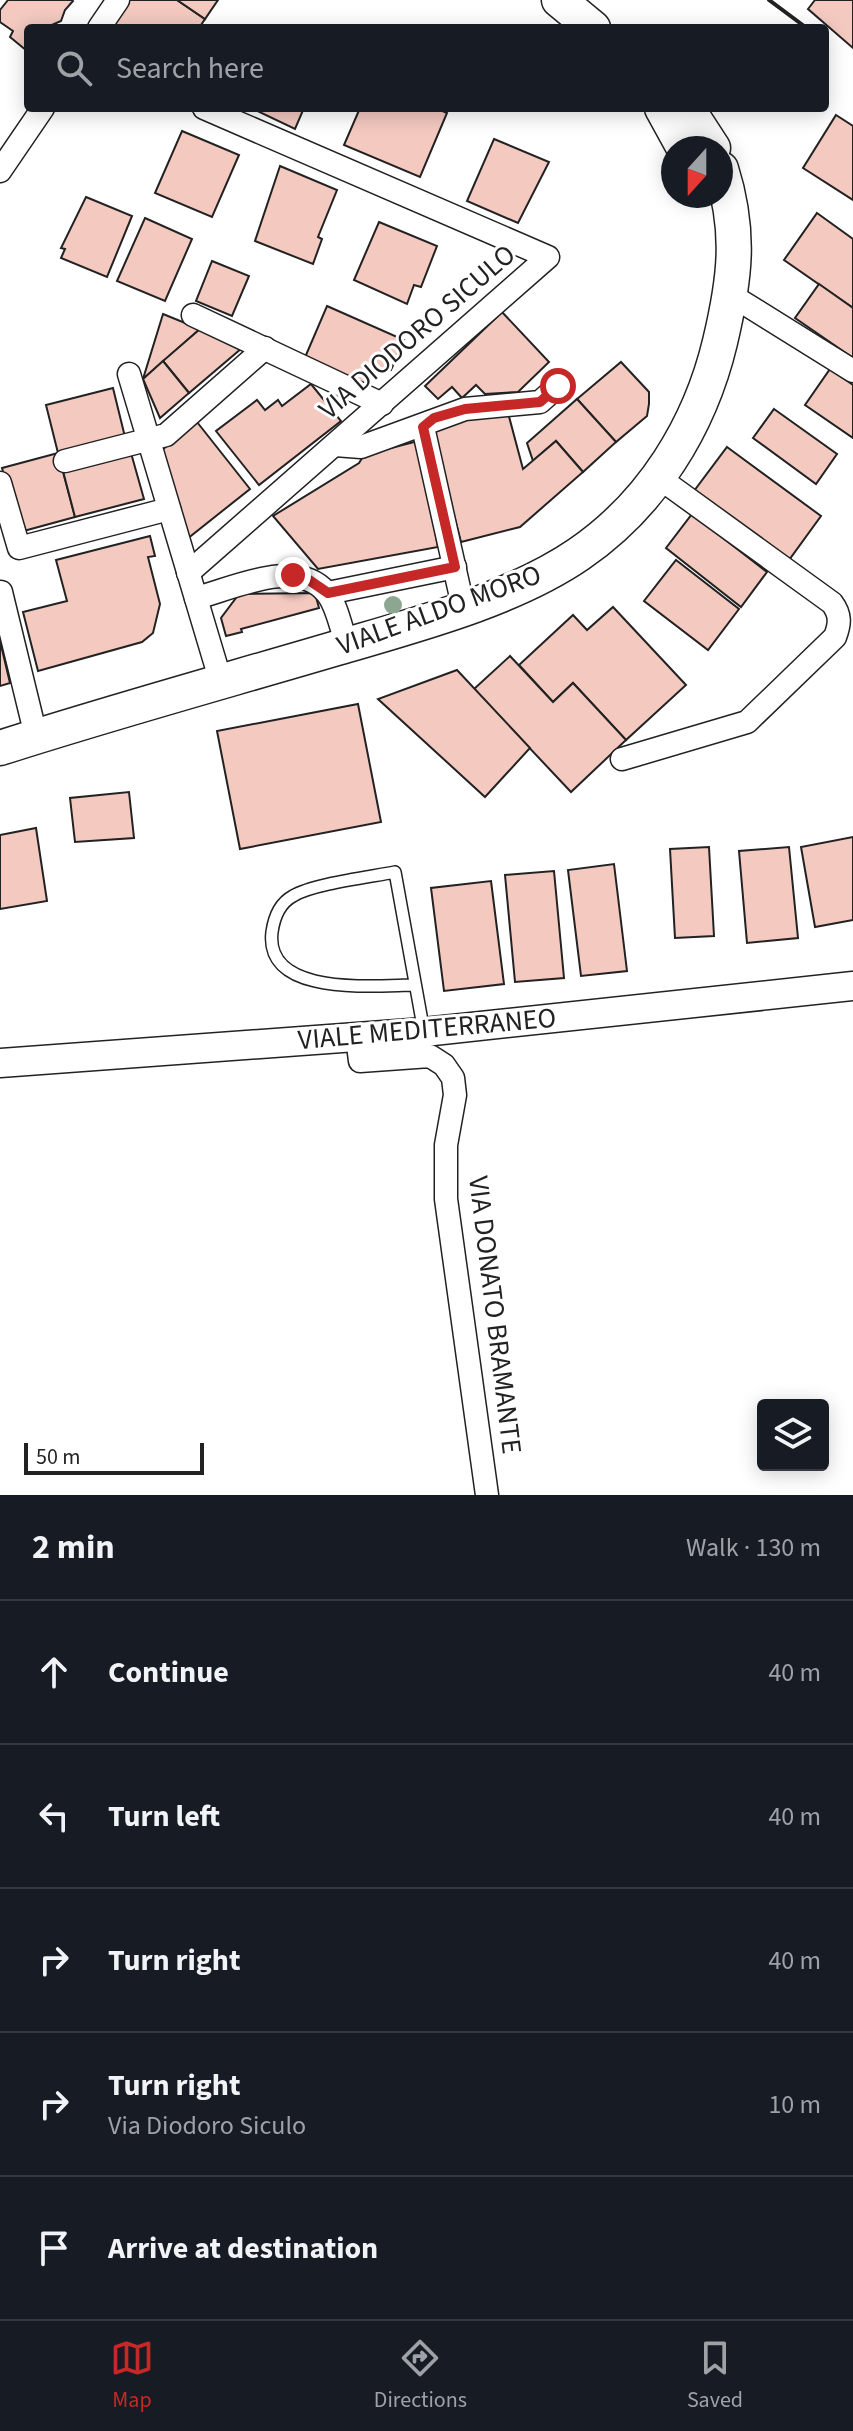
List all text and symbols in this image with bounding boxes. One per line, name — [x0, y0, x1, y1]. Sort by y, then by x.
search box — [24, 24, 829, 112]
icon: search — [52, 46, 96, 90]
text: Search here — [116, 47, 264, 90]
north arrow — [661, 136, 733, 208]
street label: VIA DIODORO SICULO — [310, 235, 524, 429]
route start — [540, 368, 576, 404]
street label: VIALE ALDO MORO — [331, 554, 547, 666]
route end — [275, 557, 311, 593]
street label: VIALE MEDITERRANEO — [296, 998, 558, 1060]
street label: VIA DONATO BRAMANTE — [458, 1174, 532, 1456]
map controls — [757, 1399, 829, 1471]
button: layers — [757, 1399, 829, 1471]
scale bar — [24, 1439, 204, 1475]
text: 50 m — [36, 1441, 81, 1473]
text: 2 min — [32, 1523, 115, 1572]
text: Walk · 130 m — [686, 1529, 821, 1566]
icon: ahead — [32, 1650, 76, 1694]
text: Continue — [108, 1651, 229, 1694]
text: 40 m — [768, 1654, 821, 1691]
icon: left — [32, 1794, 76, 1838]
text: Turn left — [108, 1795, 220, 1838]
text: 40 m — [768, 1798, 821, 1835]
icon: right — [32, 1938, 76, 1982]
text: Turn right — [108, 1939, 240, 1982]
text: 40 m — [768, 1942, 821, 1979]
text: Turn right — [108, 2064, 240, 2107]
icon: right — [32, 2082, 76, 2126]
text: 10 m — [768, 2086, 821, 2123]
text: Via Diodoro Siculo — [108, 2107, 306, 2144]
icon: arrive — [32, 2226, 76, 2270]
text: Arrive at destination — [108, 2227, 378, 2270]
tab: Map — [110, 2336, 154, 2416]
tab: Directions — [374, 2336, 467, 2416]
tab: Saved — [687, 2336, 743, 2416]

